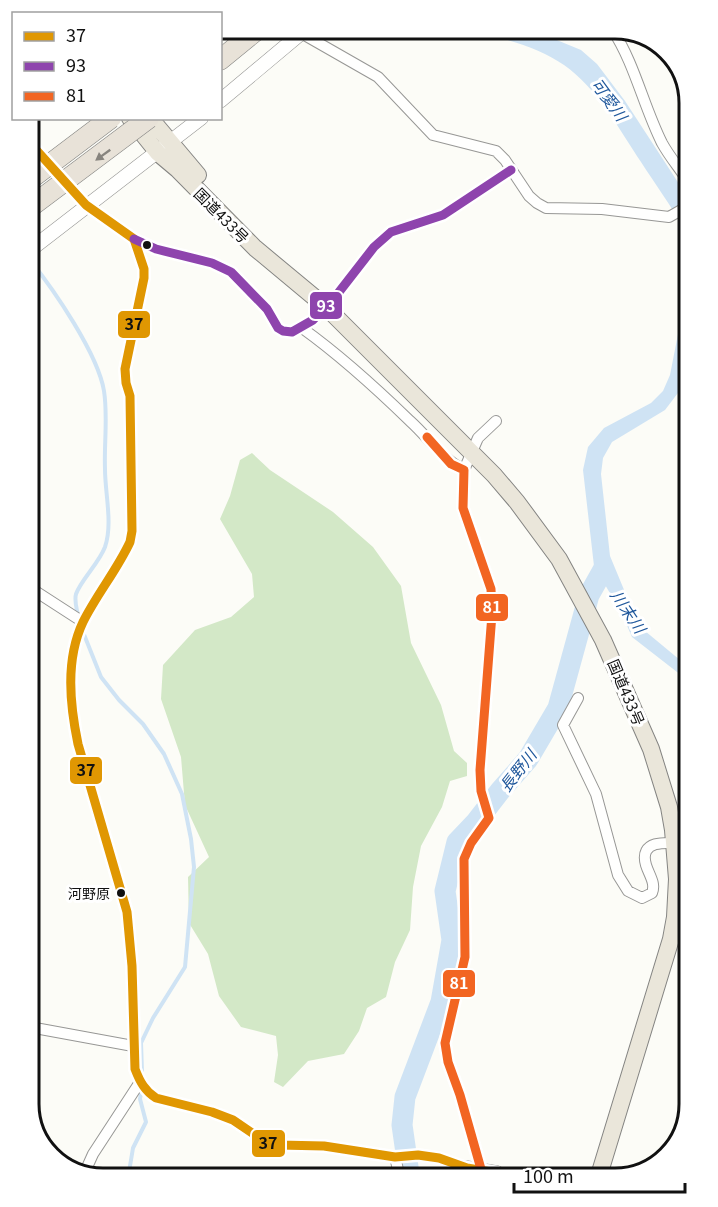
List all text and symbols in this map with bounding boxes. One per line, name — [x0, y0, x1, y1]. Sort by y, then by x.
legend — [12, 12, 222, 120]
text: 37 — [66, 21, 86, 47]
text: 93 — [66, 51, 86, 77]
water label: 可愛川 — [586, 73, 635, 127]
text: 81 — [66, 81, 86, 107]
one-way arrow — [95, 148, 110, 160]
street label: 国道433号 — [190, 183, 254, 247]
unlabelled marker — [141, 239, 153, 251]
line badge: 93 — [309, 291, 343, 320]
text: 93 — [317, 293, 335, 317]
line badge: 37 — [117, 310, 151, 339]
text: 37 — [125, 311, 143, 335]
water label: 川末川 — [606, 584, 653, 639]
line badge: 81 — [475, 593, 509, 622]
text: 81 — [483, 594, 501, 618]
street label: 国道433号 — [604, 656, 650, 728]
water label: 長野川 — [493, 742, 542, 796]
line badge: 37 — [69, 756, 103, 785]
text: 37 — [77, 757, 95, 781]
place label: 河野原 — [68, 883, 110, 903]
marker: 河野原 — [115, 887, 127, 899]
line badge: 81 — [442, 969, 476, 998]
text: 81 — [450, 970, 468, 994]
line badge: 37 — [251, 1129, 286, 1158]
text: 37 — [259, 1130, 277, 1154]
scale bar — [514, 1156, 685, 1194]
text: 100 m — [523, 1162, 574, 1188]

